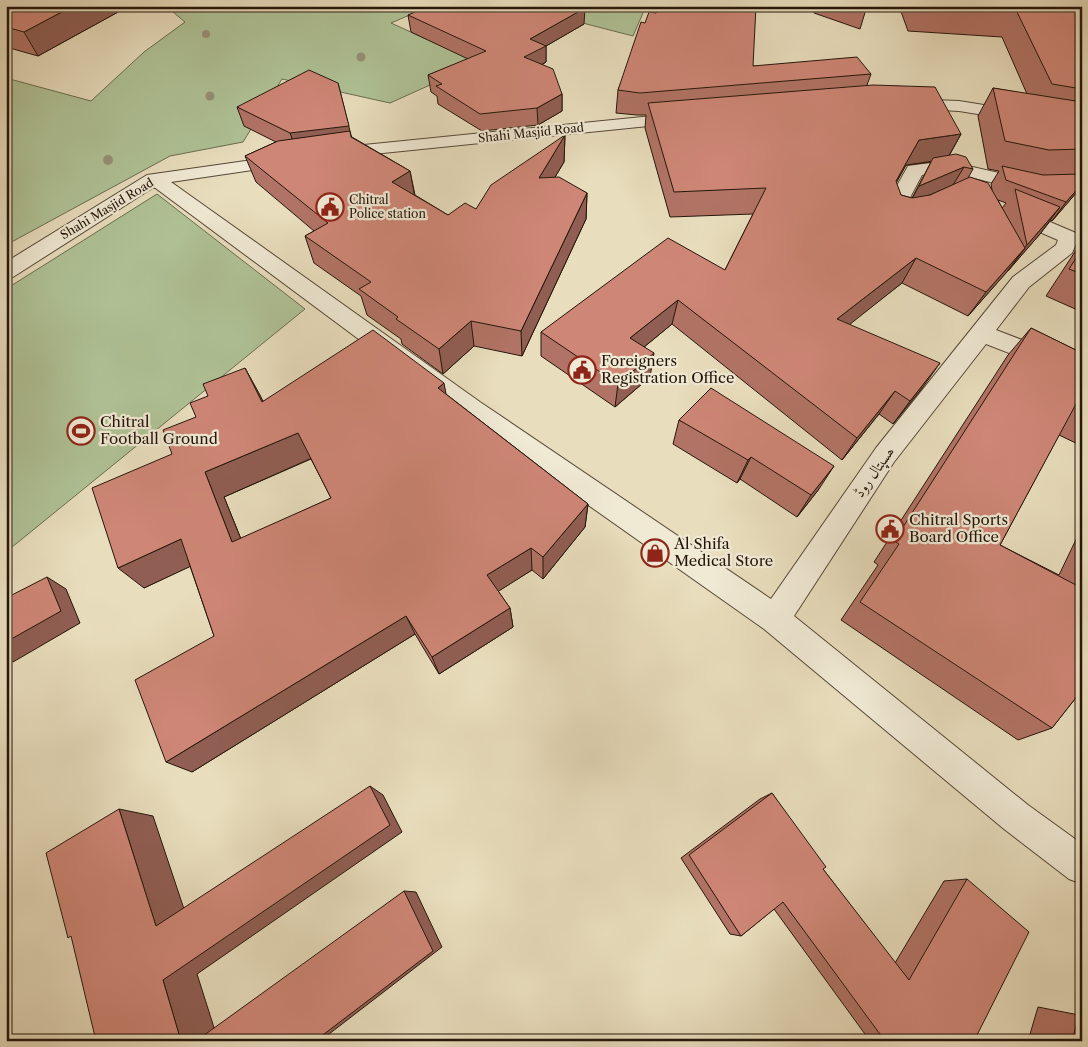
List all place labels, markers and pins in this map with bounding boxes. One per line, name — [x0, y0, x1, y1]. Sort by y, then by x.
public building icon: Chitral Police station — [315, 192, 345, 222]
place label: Chitral Police station — [349, 192, 426, 221]
place label: Foreigners Registration Office — [601, 351, 734, 387]
public building icon: Foreigners Registration Office — [567, 355, 597, 385]
place label: Chitral Football Ground — [100, 412, 218, 448]
sports icon: Chitral Football Ground — [66, 416, 96, 446]
place label: Chitral Sports Board Office — [909, 510, 1008, 546]
public building icon: Chitral Sports Board Office — [875, 514, 905, 544]
place label: Al Shifa Medical Store — [673, 534, 773, 570]
shop icon: Al Shifa Medical Store — [640, 538, 670, 568]

